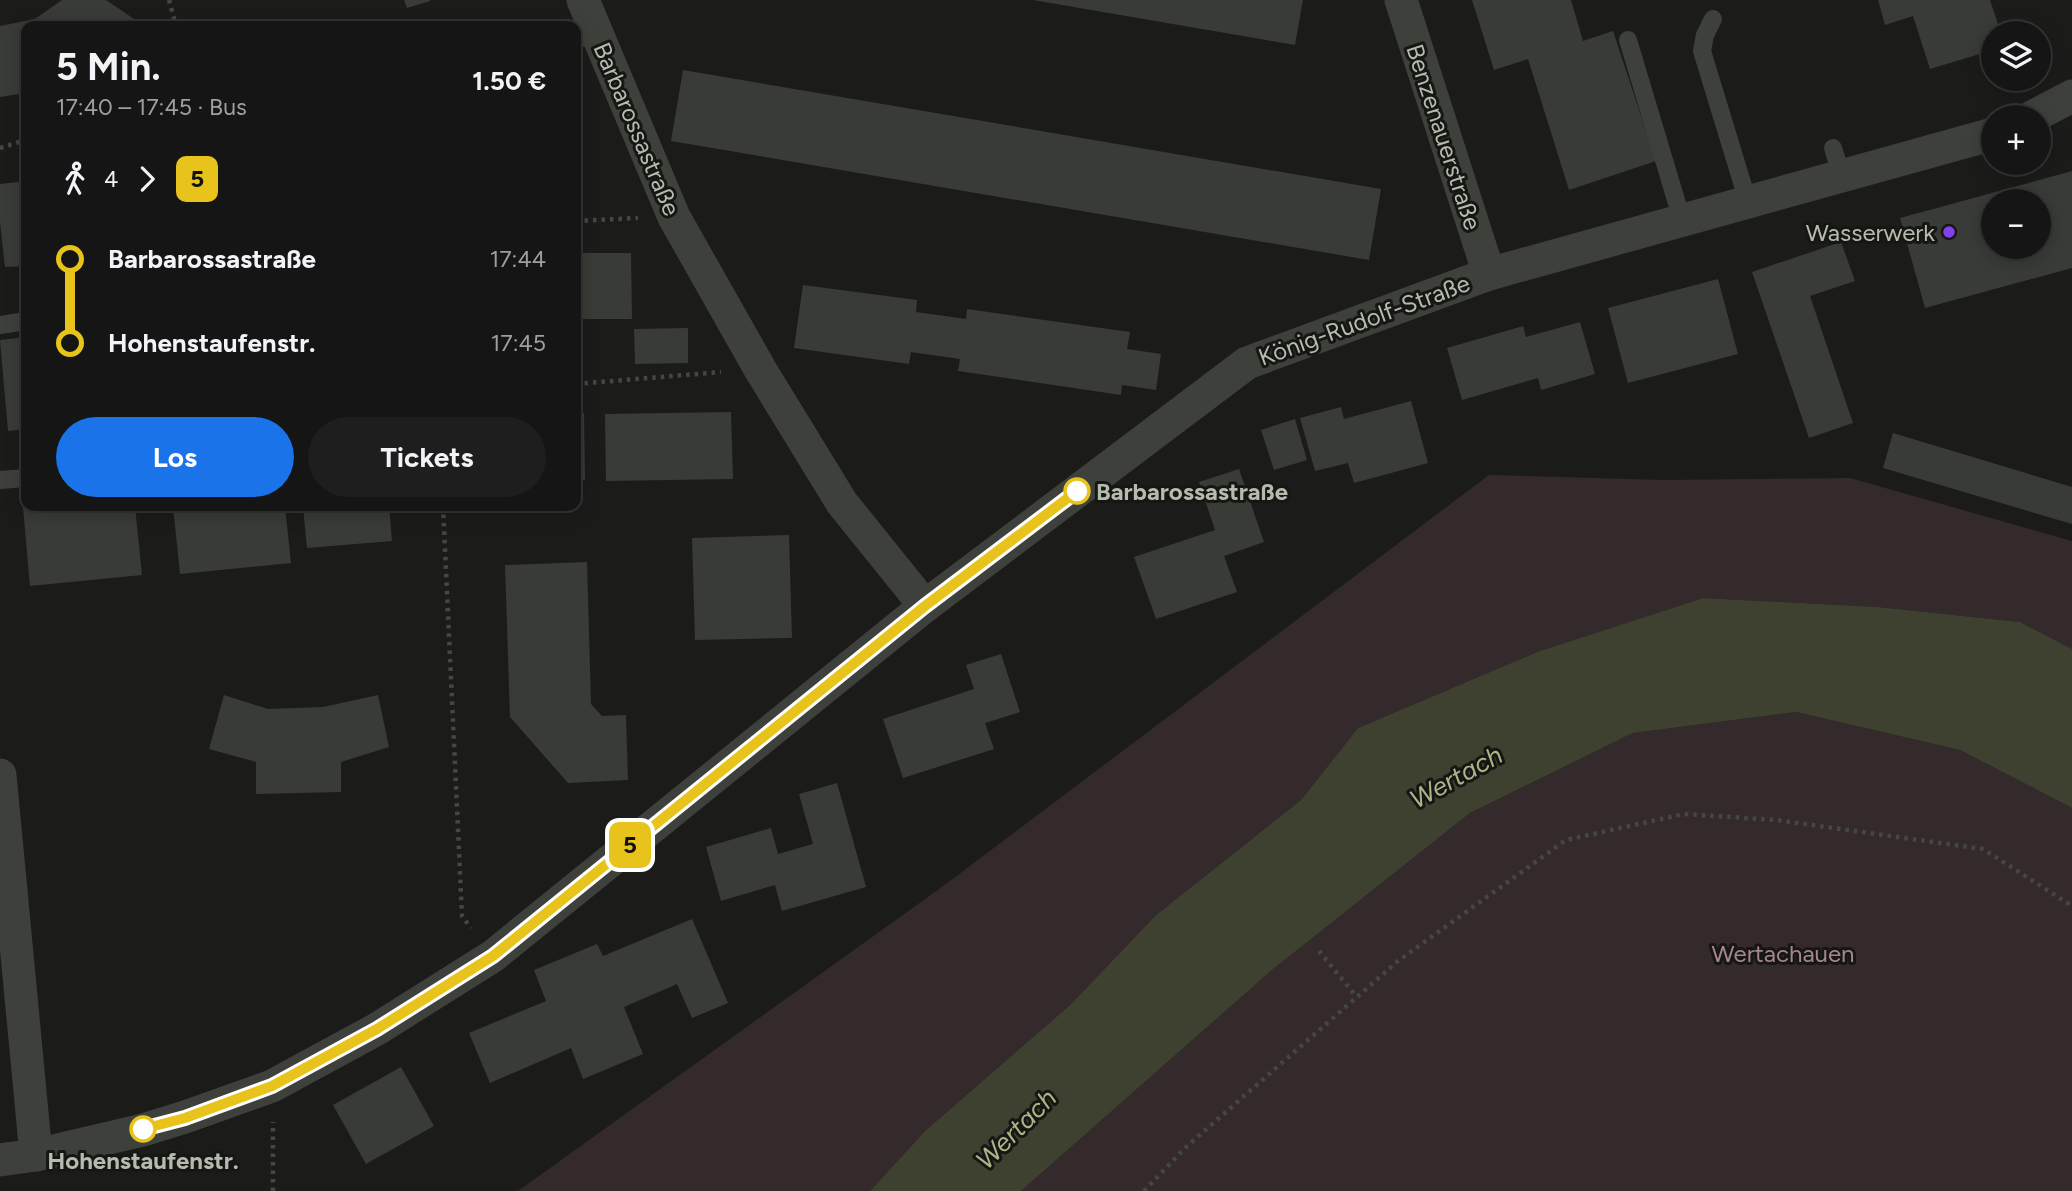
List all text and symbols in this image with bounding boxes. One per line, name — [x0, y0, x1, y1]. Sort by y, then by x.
map controls — [1981, 21, 2051, 259]
button: layers — [1981, 21, 2051, 91]
street label: Barbarossastraße — [587, 38, 687, 220]
street label: Benzenauerstraße — [1400, 40, 1488, 234]
text: 5 Min. — [56, 44, 161, 90]
text: 1.50 € — [472, 65, 546, 97]
text: 17:40 – 17:45 · Bus — [56, 93, 247, 121]
button: + — [1981, 105, 2051, 175]
icon: walk — [56, 160, 94, 198]
icon: forward — [128, 160, 166, 198]
text: 5 — [190, 164, 204, 193]
text: 4 — [104, 165, 118, 193]
button: − — [1981, 189, 2051, 259]
place label: Wasserwerk — [1806, 218, 1935, 247]
marker: Wasserwerk — [1941, 224, 1957, 240]
text: Barbarossastraße — [108, 243, 316, 275]
text: 17:44 — [490, 245, 546, 273]
street label: König-Rudolf-Straße — [1254, 268, 1474, 372]
text: Hohenstaufenstr. — [108, 327, 316, 359]
text: 17:45 — [491, 329, 546, 357]
button: Los — [56, 417, 294, 497]
button: Tickets — [308, 417, 546, 497]
place label: Barbarossastraße — [1096, 477, 1288, 506]
marker: Barbarossastraße — [1064, 478, 1090, 504]
water label: Wertach — [1404, 739, 1508, 815]
line badge: 5 — [607, 822, 653, 868]
text: 5 — [623, 830, 637, 859]
park label: Wertachauen — [1711, 939, 1855, 968]
water label: Wertach — [969, 1082, 1063, 1176]
marker: Hohenstaufenstr. — [130, 1116, 156, 1142]
place label: Hohenstaufenstr. — [47, 1146, 239, 1175]

